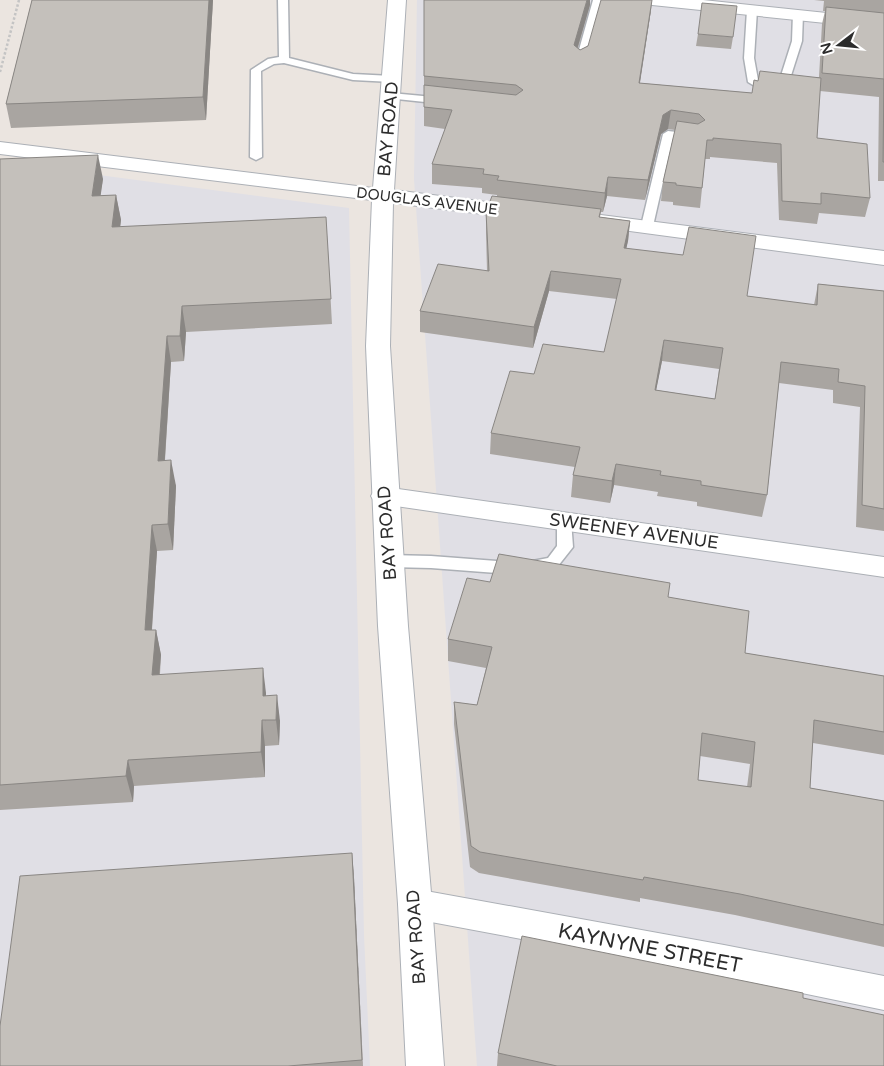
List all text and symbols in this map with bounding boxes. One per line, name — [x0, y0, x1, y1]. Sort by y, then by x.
north arrow — [814, 20, 864, 70]
text: N — [817, 41, 837, 56]
street label: BAY ROAD — [373, 81, 403, 177]
street label: DOUGLAS AVENUE — [355, 183, 499, 219]
street label: BAY ROAD — [373, 485, 401, 581]
street label: SWEENEY AVENUE — [548, 508, 720, 554]
street label: BAY ROAD — [402, 889, 430, 985]
street label: KAYNYNE STREET — [556, 918, 744, 979]

